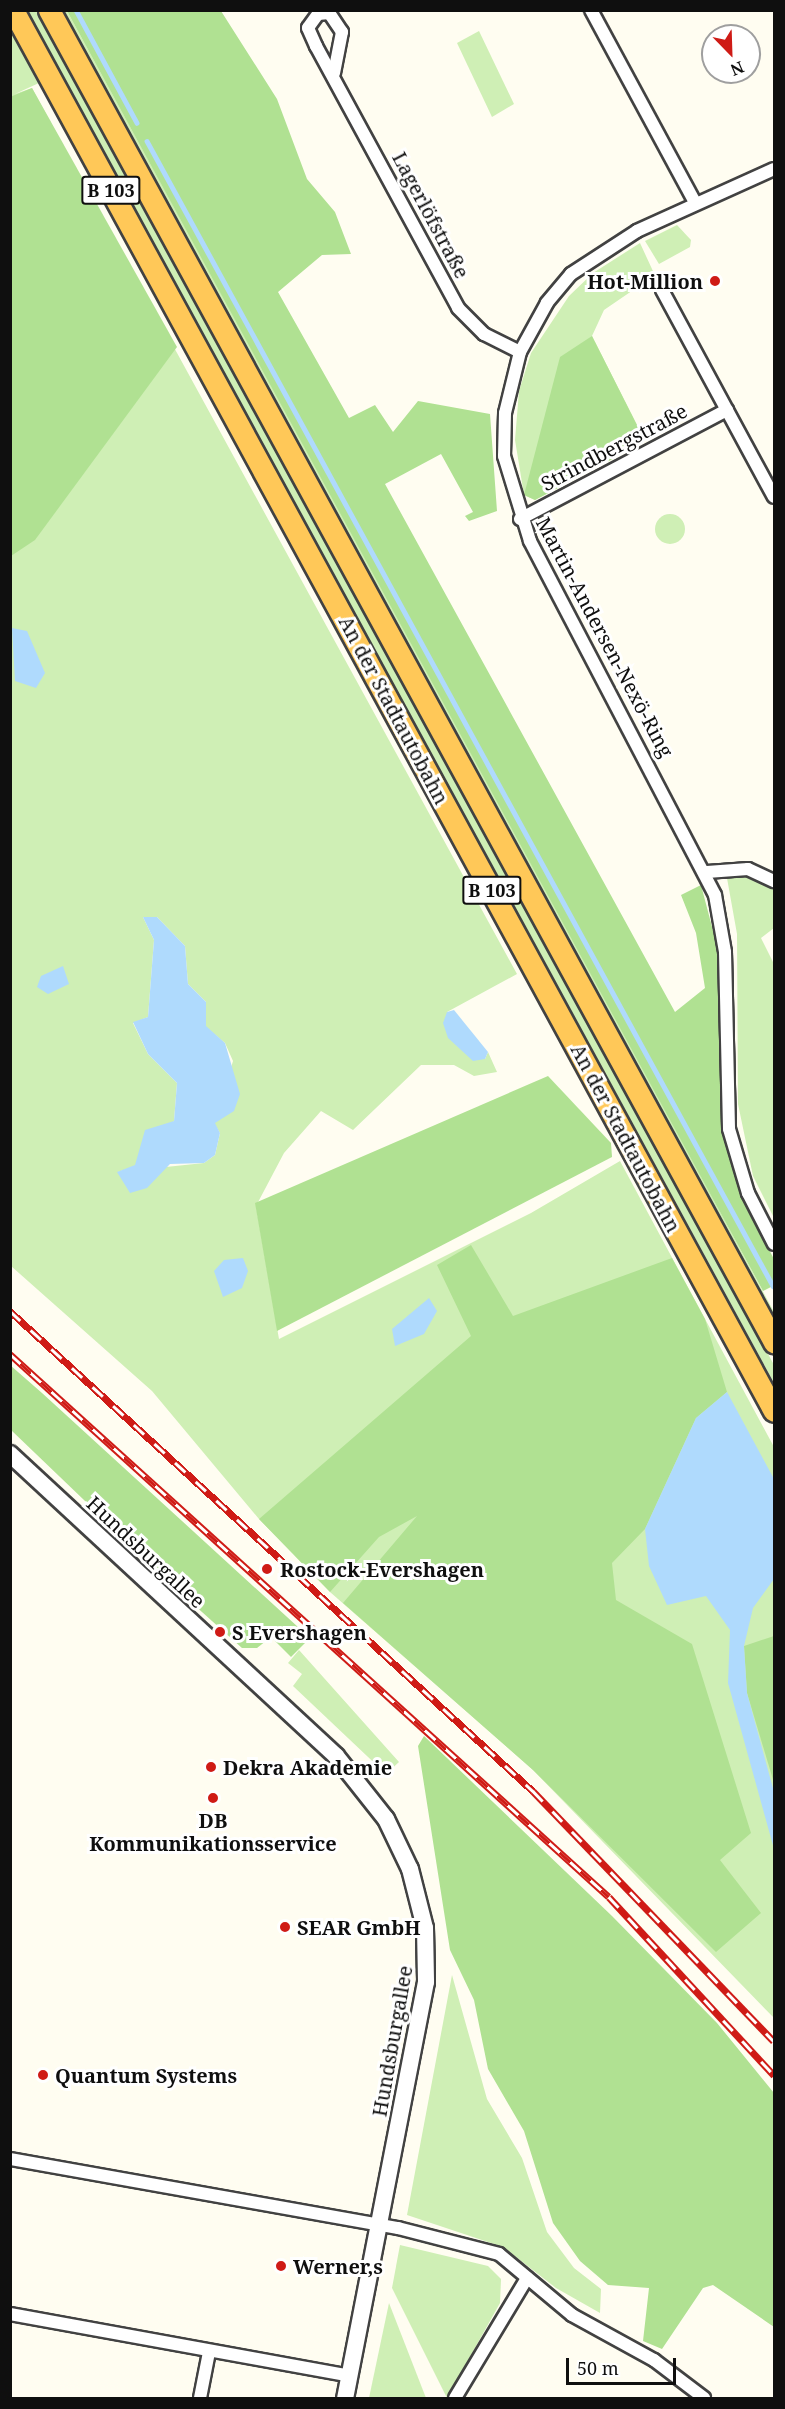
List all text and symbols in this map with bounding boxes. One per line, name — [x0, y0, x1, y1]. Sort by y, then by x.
north arrow — [701, 24, 761, 84]
text: N — [727, 56, 747, 81]
street label: Lagerlöfstraße — [388, 148, 474, 282]
road number: B 103 — [81, 175, 141, 205]
place label: Hot-Million — [587, 269, 703, 293]
marker: Hot-Million — [708, 274, 722, 288]
street label: Strindbergstraße — [537, 398, 691, 496]
street label: Martin-Andersen-Nexö-Ring — [531, 513, 679, 761]
street label: An der Stadtautobahn — [334, 612, 454, 808]
road number: B 103 — [462, 875, 522, 905]
street label: An der Stadtautobahn — [566, 1040, 686, 1236]
street label: Hundsburgallee — [82, 1491, 210, 1613]
place label: Rostock-Evershagen — [280, 1557, 484, 1581]
marker: Rostock-Evershagen — [258, 1560, 276, 1578]
place label: S Evershagen — [232, 1620, 367, 1644]
marker: S Evershagen — [213, 1625, 227, 1639]
place label: Dekra Akademie — [223, 1755, 392, 1779]
marker: Dekra Akademie — [204, 1760, 218, 1774]
marker: DB Kommunikationsservice — [206, 1791, 220, 1805]
place label: DB Kommunikationsservice — [89, 1808, 337, 1855]
place label: SEAR GmbH — [297, 1915, 421, 1939]
marker: SEAR GmbH — [278, 1920, 292, 1934]
street label: Hundsburgallee — [367, 1964, 417, 2118]
place label: Quantum Systems — [55, 2063, 237, 2087]
marker: Quantum Systems — [36, 2068, 50, 2082]
place label: Werner,s — [293, 2254, 383, 2278]
marker: Werner,s — [274, 2259, 288, 2273]
scale bar — [569, 2346, 678, 2384]
text: 50 m — [577, 2356, 619, 2380]

